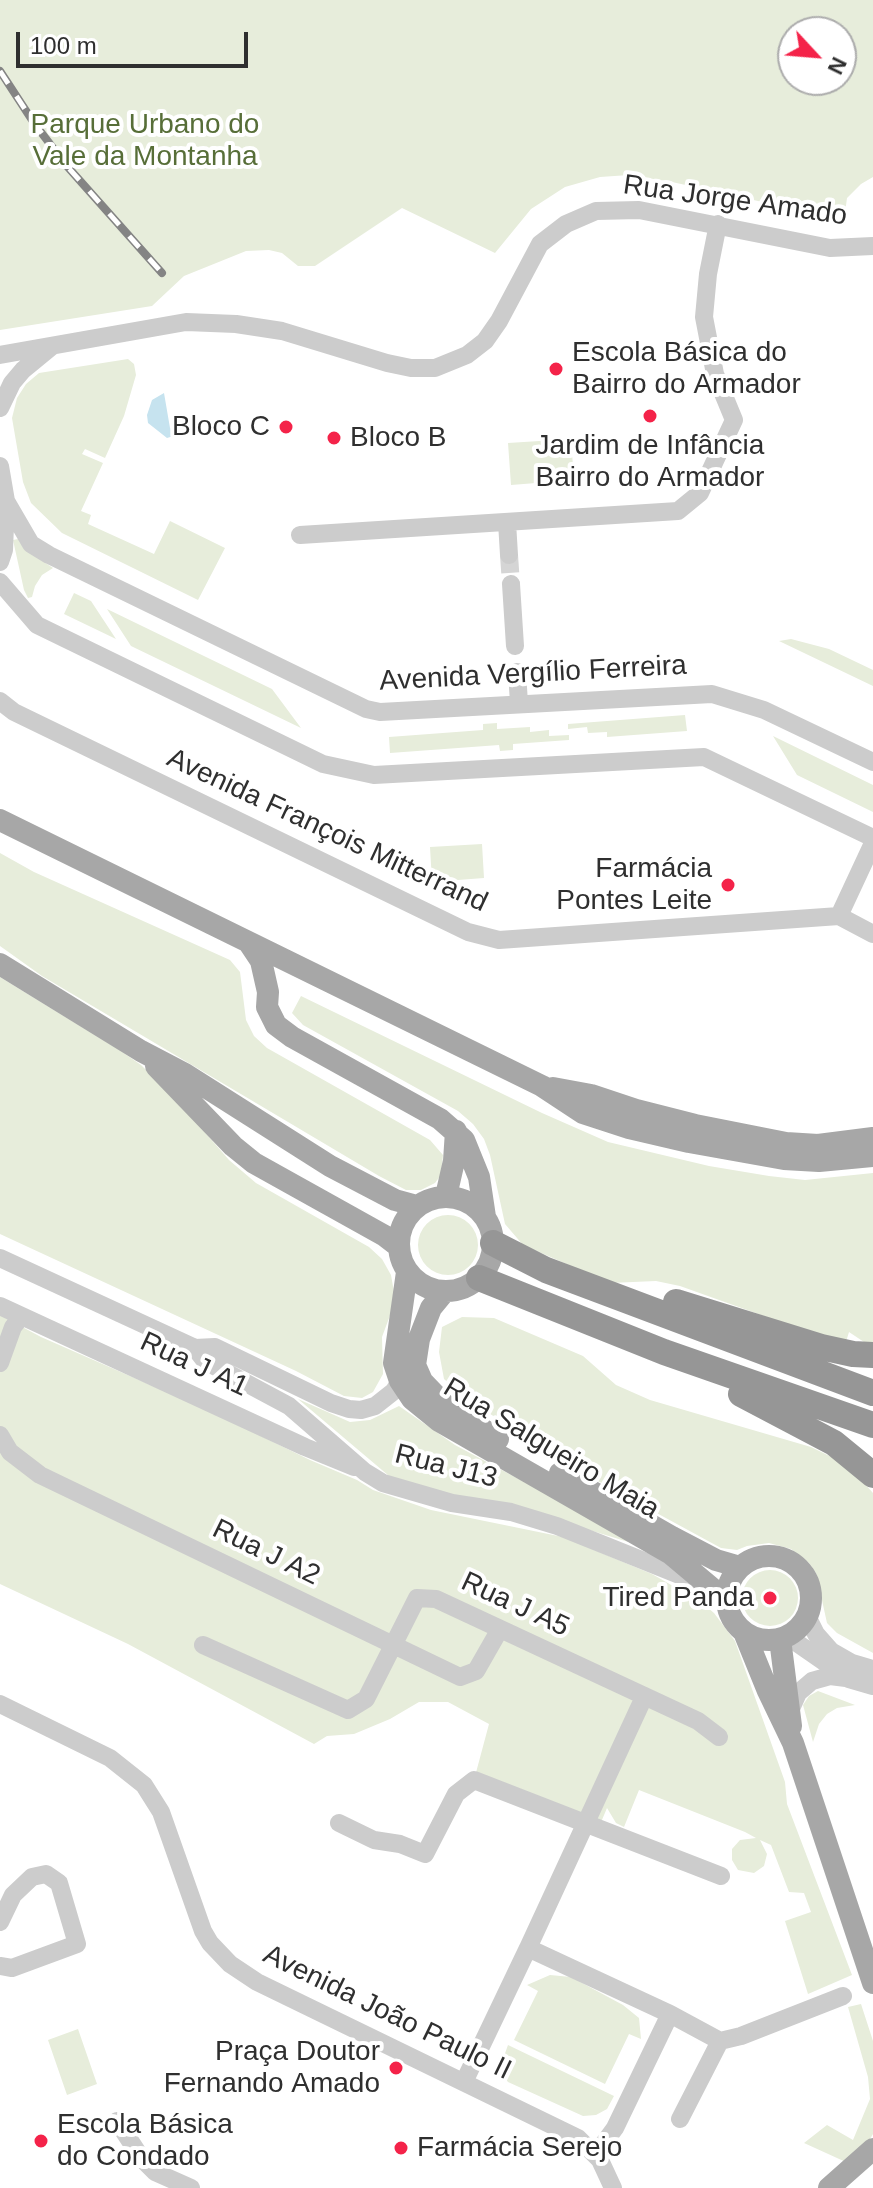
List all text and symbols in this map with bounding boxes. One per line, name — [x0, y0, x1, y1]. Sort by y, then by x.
scale bar — [20, 16, 252, 66]
north arrow — [777, 16, 857, 96]
text: 100 m — [30, 32, 97, 59]
text: N — [823, 53, 852, 78]
park label: Parque Urbano do Vale da Montanha — [31, 108, 259, 174]
street label: Rua Jorge Amado — [621, 169, 849, 233]
place label: Escola Básica do Bairro do Armador — [572, 336, 801, 402]
marker: Escola Básica do Bairro do Armador — [547, 360, 565, 378]
marker: Jardim de Infância Bairro do Armador — [641, 407, 659, 425]
place label: Bloco C — [172, 410, 270, 444]
marker: Bloco C — [277, 418, 295, 436]
place label: Bloco B — [350, 421, 446, 455]
marker: Bloco B — [325, 429, 343, 447]
place label: Jardim de Infância Bairro do Armador — [536, 429, 764, 495]
street label: Avenida Vergílio Ferreira — [379, 649, 687, 699]
street label: Avenida François Mitterrand — [161, 742, 493, 920]
place label: Farmácia Pontes Leite — [556, 852, 712, 918]
marker: Farmácia Pontes Leite — [719, 876, 737, 894]
street label: Rua J A1 — [135, 1325, 253, 1405]
street label: Rua Salgueiro Maia — [437, 1371, 665, 1527]
street label: Rua J13 — [391, 1438, 501, 1496]
street label: Rua J A2 — [207, 1513, 325, 1593]
street label: Rua J A5 — [456, 1565, 574, 1645]
place label: Tired Panda — [603, 1581, 754, 1615]
marker: Tired Panda — [761, 1589, 779, 1607]
street label: Avenida João Paulo II — [257, 1938, 517, 2088]
place label: Praça Doutor Fernando Amado — [164, 2035, 380, 2101]
marker: Praça Doutor Fernando Amado — [387, 2059, 405, 2077]
place label: Escola Básica do Condado — [57, 2108, 233, 2174]
place label: Farmácia Serejo — [417, 2131, 622, 2165]
marker: Escola Básica do Condado — [32, 2132, 50, 2150]
marker: Farmácia Serejo — [392, 2139, 410, 2157]

